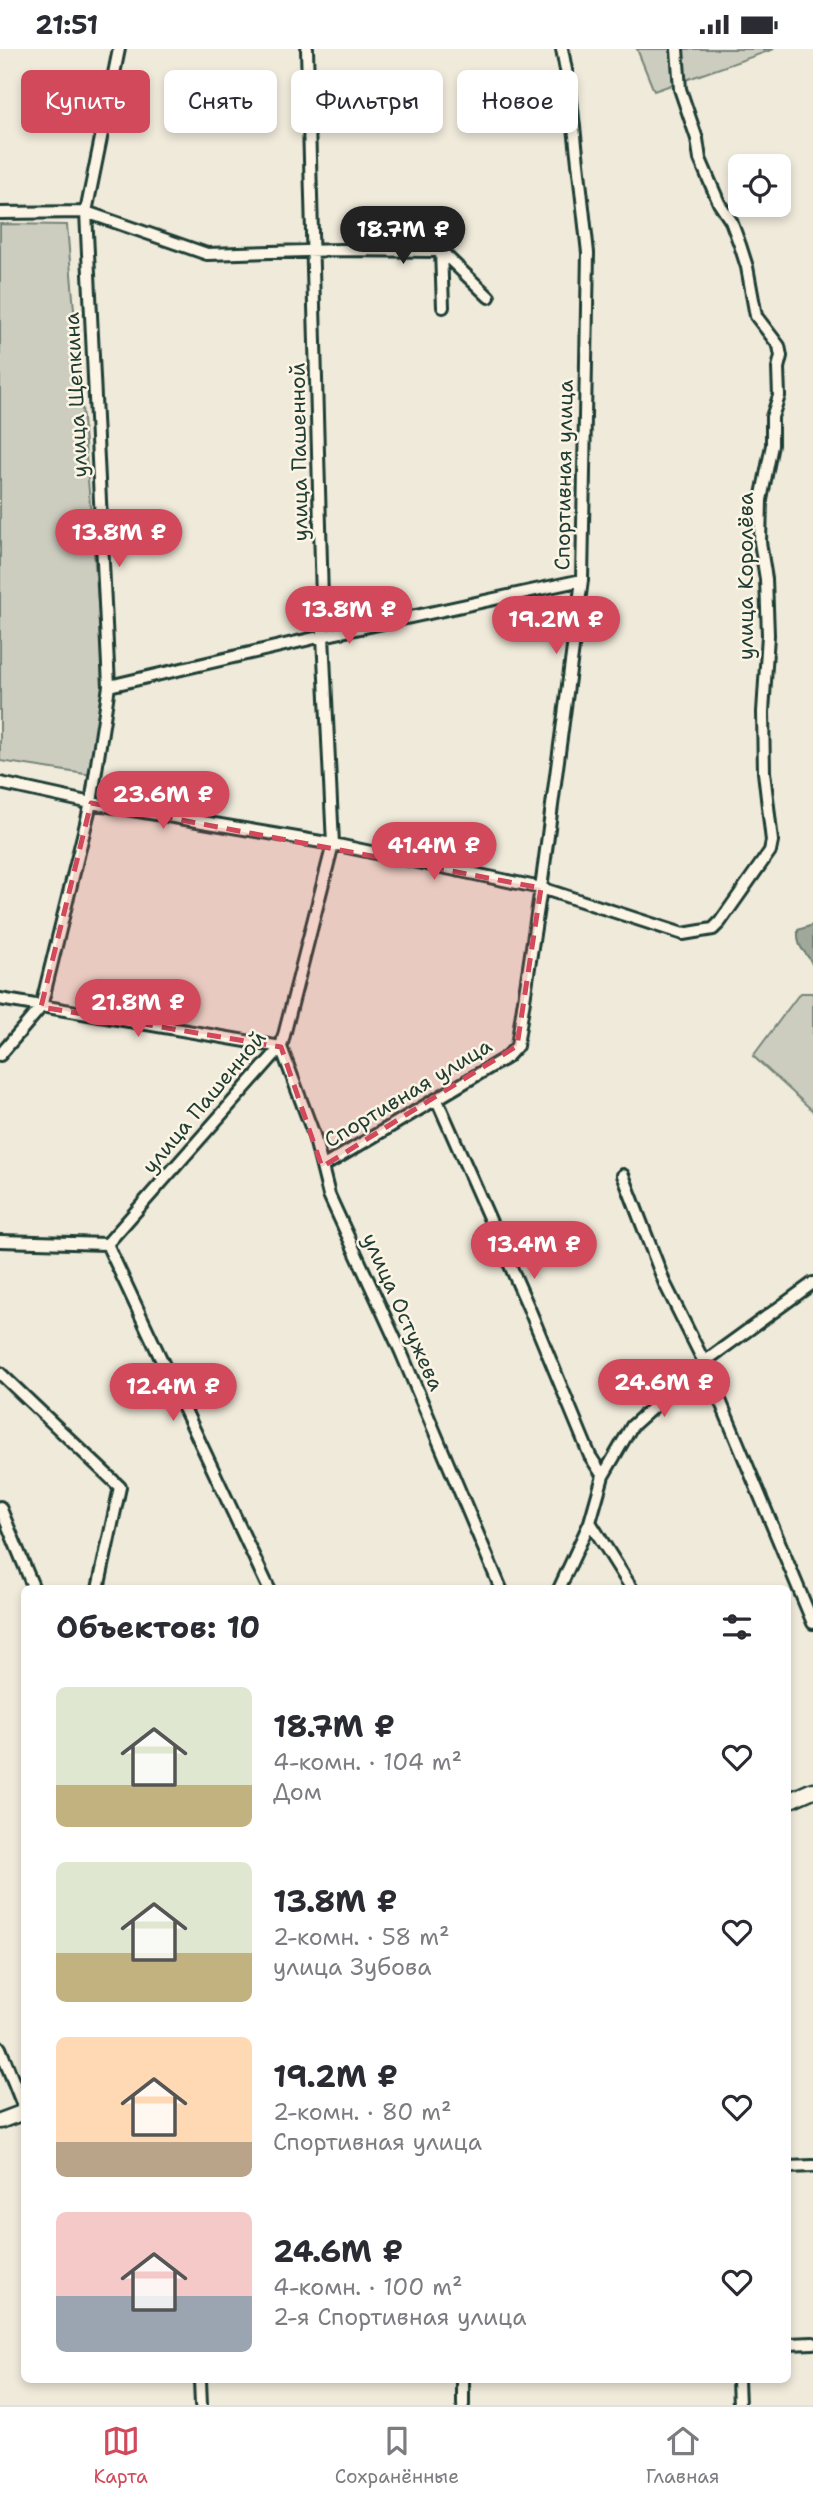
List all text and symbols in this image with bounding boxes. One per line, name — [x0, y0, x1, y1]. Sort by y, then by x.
text: 21:51 — [35, 7, 98, 42]
chip: Купить — [21, 70, 150, 133]
chip: Снять — [164, 70, 277, 133]
chip: Фильтры — [291, 70, 443, 133]
chip: Новое — [457, 70, 578, 133]
map controls — [728, 154, 791, 217]
button: locate — [728, 154, 791, 217]
pin: 18.7M ₽ — [338, 207, 468, 266]
text: 18.7M ₽ — [356, 214, 450, 244]
street label: улица Щепкина — [58, 312, 94, 478]
street label: улица Пашенной — [283, 362, 315, 542]
street label: Спортивная улица — [548, 379, 580, 571]
street label: улица Королёва — [732, 492, 760, 660]
pin: 13.8M ₽ — [54, 510, 184, 569]
text: 13.8M ₽ — [71, 517, 167, 547]
pin: 13.8M ₽ — [284, 587, 414, 646]
text: 13.8M ₽ — [301, 594, 397, 624]
pin: 19.2M ₽ — [491, 597, 621, 656]
text: 19.2M ₽ — [508, 604, 604, 634]
pin: 23.6M ₽ — [98, 771, 228, 831]
text: 23.6M ₽ — [112, 779, 214, 809]
pin: 41.4M ₽ — [369, 823, 499, 882]
text: 41.4M ₽ — [388, 830, 480, 860]
pin: 21.8M ₽ — [73, 979, 203, 1039]
text: 21.8M ₽ — [91, 987, 185, 1017]
street label: улица Пашенной — [136, 1024, 272, 1179]
street label: Спортивная улица — [319, 1032, 497, 1154]
pin: 13.4M ₽ — [469, 1221, 599, 1281]
street label: улица Остужева — [356, 1229, 450, 1395]
text: 13.4M ₽ — [487, 1229, 581, 1259]
pin: 24.6M ₽ — [599, 1359, 729, 1419]
pin: 12.4M ₽ — [108, 1363, 238, 1423]
text: 24.6M ₽ — [614, 1367, 714, 1397]
text: 12.4M ₽ — [126, 1371, 220, 1401]
text: Объектов: 10 — [56, 1607, 260, 1648]
icon: filters — [718, 1608, 756, 1646]
text: 18.7M ₽ — [273, 1706, 395, 1747]
icon: home — [112, 1715, 196, 1799]
icon: heart — [718, 1738, 756, 1776]
text: 4-комн. · 104 m² — [273, 1747, 462, 1777]
text: Дом — [273, 1777, 322, 1807]
text: 13.8M ₽ — [273, 1881, 397, 1922]
icon: home — [112, 1890, 196, 1974]
icon: heart — [718, 1913, 756, 1951]
text: 2-комн. · 58 m² — [273, 1922, 450, 1952]
text: улица Зубова — [273, 1952, 432, 1982]
text: 19.2M ₽ — [273, 2056, 398, 2097]
icon: home — [112, 2065, 196, 2149]
icon: heart — [718, 2088, 756, 2126]
text: 2-комн. · 80 m² — [273, 2097, 452, 2127]
text: Спортивная улица — [273, 2127, 482, 2157]
text: 24.6M ₽ — [273, 2231, 403, 2272]
icon: home — [112, 2240, 196, 2324]
icon: heart — [718, 2263, 756, 2301]
text: 4-комн. · 100 m² — [273, 2272, 463, 2302]
text: 2-я Спортивная улица — [273, 2302, 527, 2332]
tab: Карта — [93, 2422, 148, 2489]
tab: Сохранённые — [335, 2422, 459, 2489]
tab: Главная — [646, 2422, 720, 2489]

